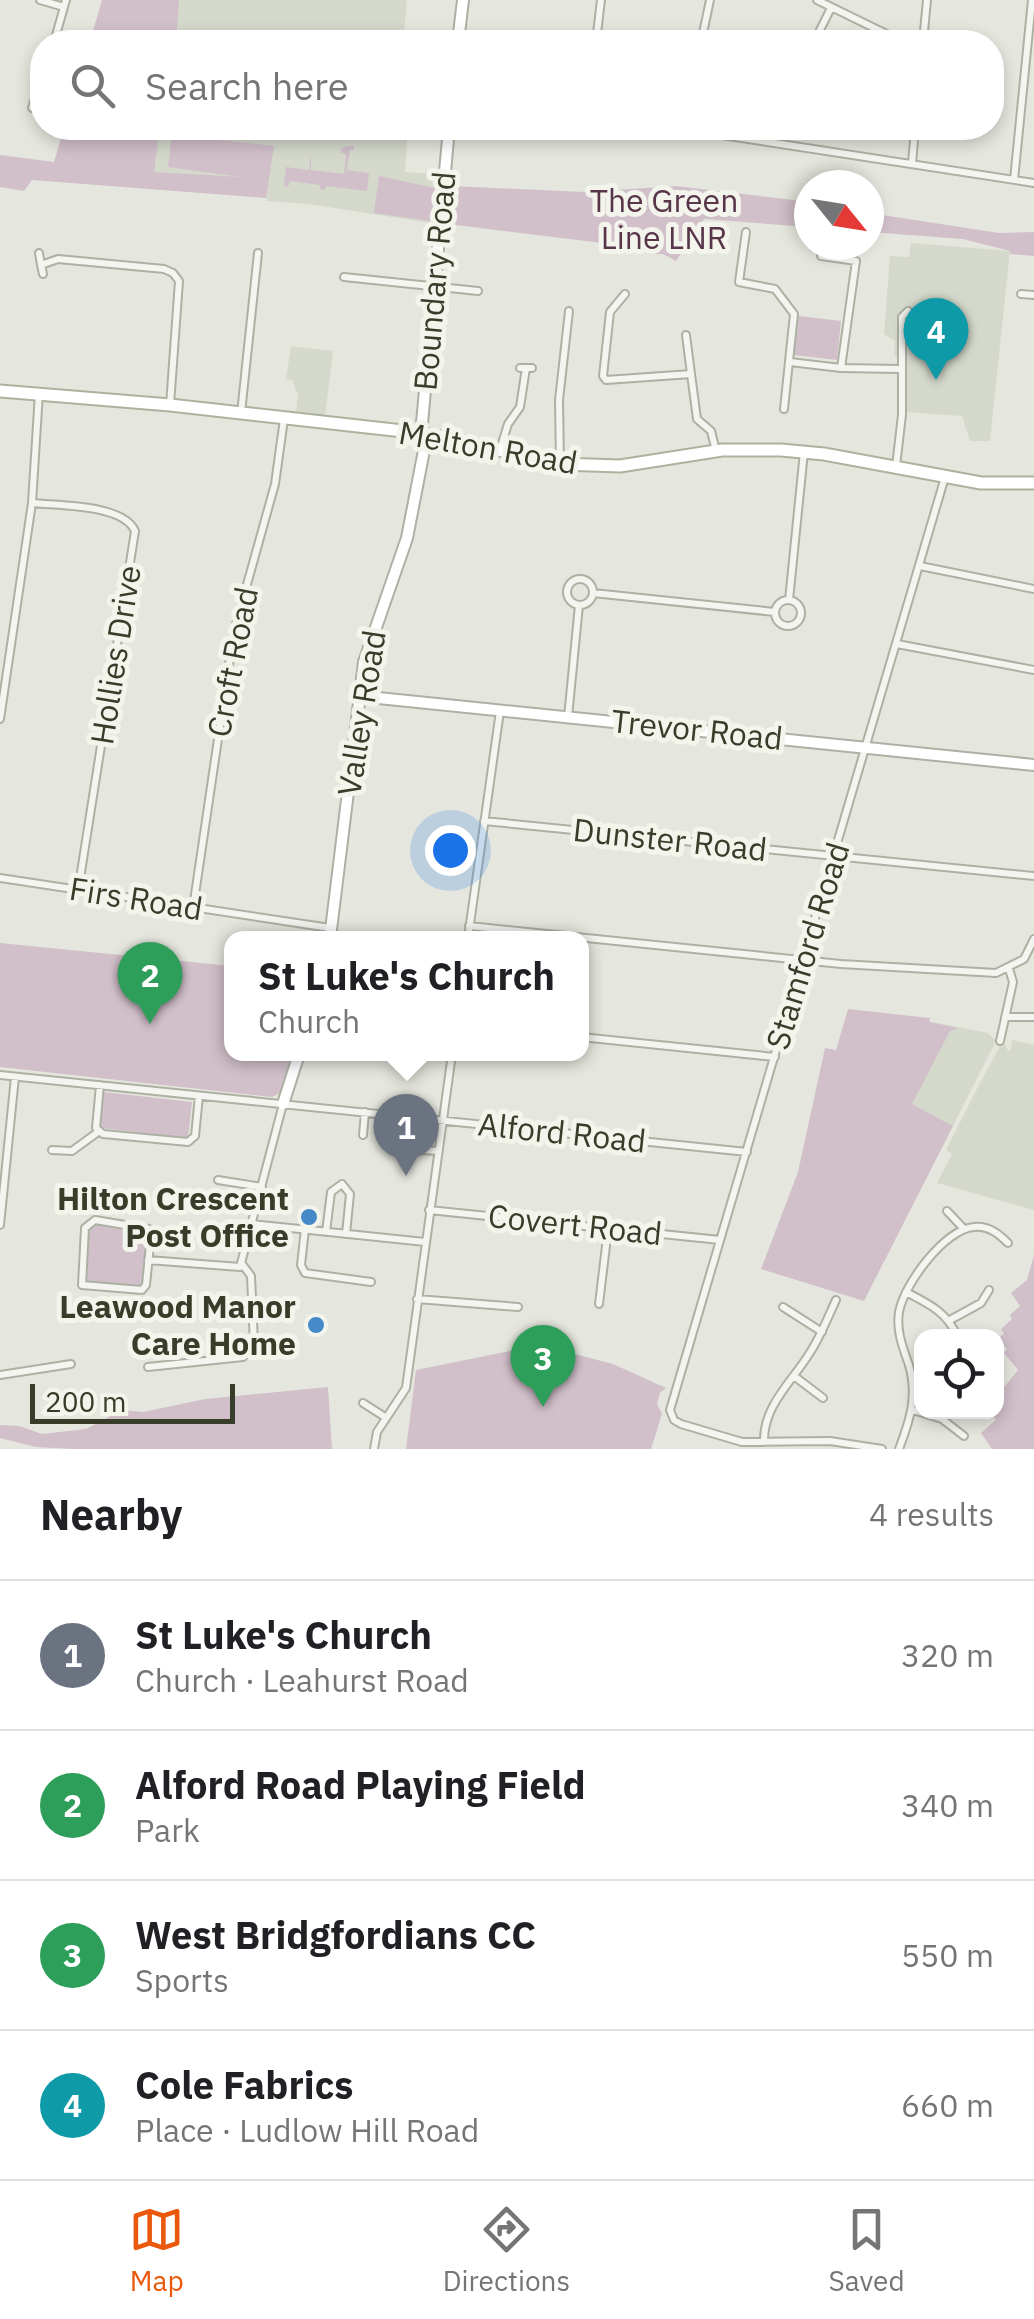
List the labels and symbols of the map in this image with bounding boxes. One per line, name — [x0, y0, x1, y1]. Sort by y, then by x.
street label: Boundary Road — [403, 170, 465, 392]
north arrow — [794, 170, 884, 260]
park label: The Green Line LNR — [590, 179, 738, 258]
pin: 4 — [904, 298, 968, 380]
street label: Melton Road — [396, 411, 581, 483]
street label: Hollies Drive — [80, 562, 150, 747]
street label: Croft Road — [197, 583, 267, 740]
street label: Valley Road — [327, 627, 395, 799]
street label: Trevor Road — [609, 699, 785, 759]
street label: Dunster Road — [571, 808, 769, 870]
your location — [425, 825, 476, 876]
street label: Stamford Road — [756, 837, 858, 1054]
street label: Firs Road — [67, 867, 206, 929]
pin: 2 — [118, 942, 182, 1024]
pin: 1 — [374, 1094, 438, 1176]
street label: Alford Road — [476, 1102, 648, 1162]
place label: Hilton Crescent Post Office — [57, 1177, 289, 1256]
street label: Covert Road — [486, 1194, 664, 1254]
marker: Hilton Crescent Post Office — [298, 1206, 320, 1228]
place label: Leawood Manor Care Home — [59, 1285, 296, 1364]
marker: Leawood Manor Care Home — [305, 1314, 327, 1336]
pin: 3 — [510, 1324, 576, 1407]
scale bar — [30, 1379, 235, 1424]

